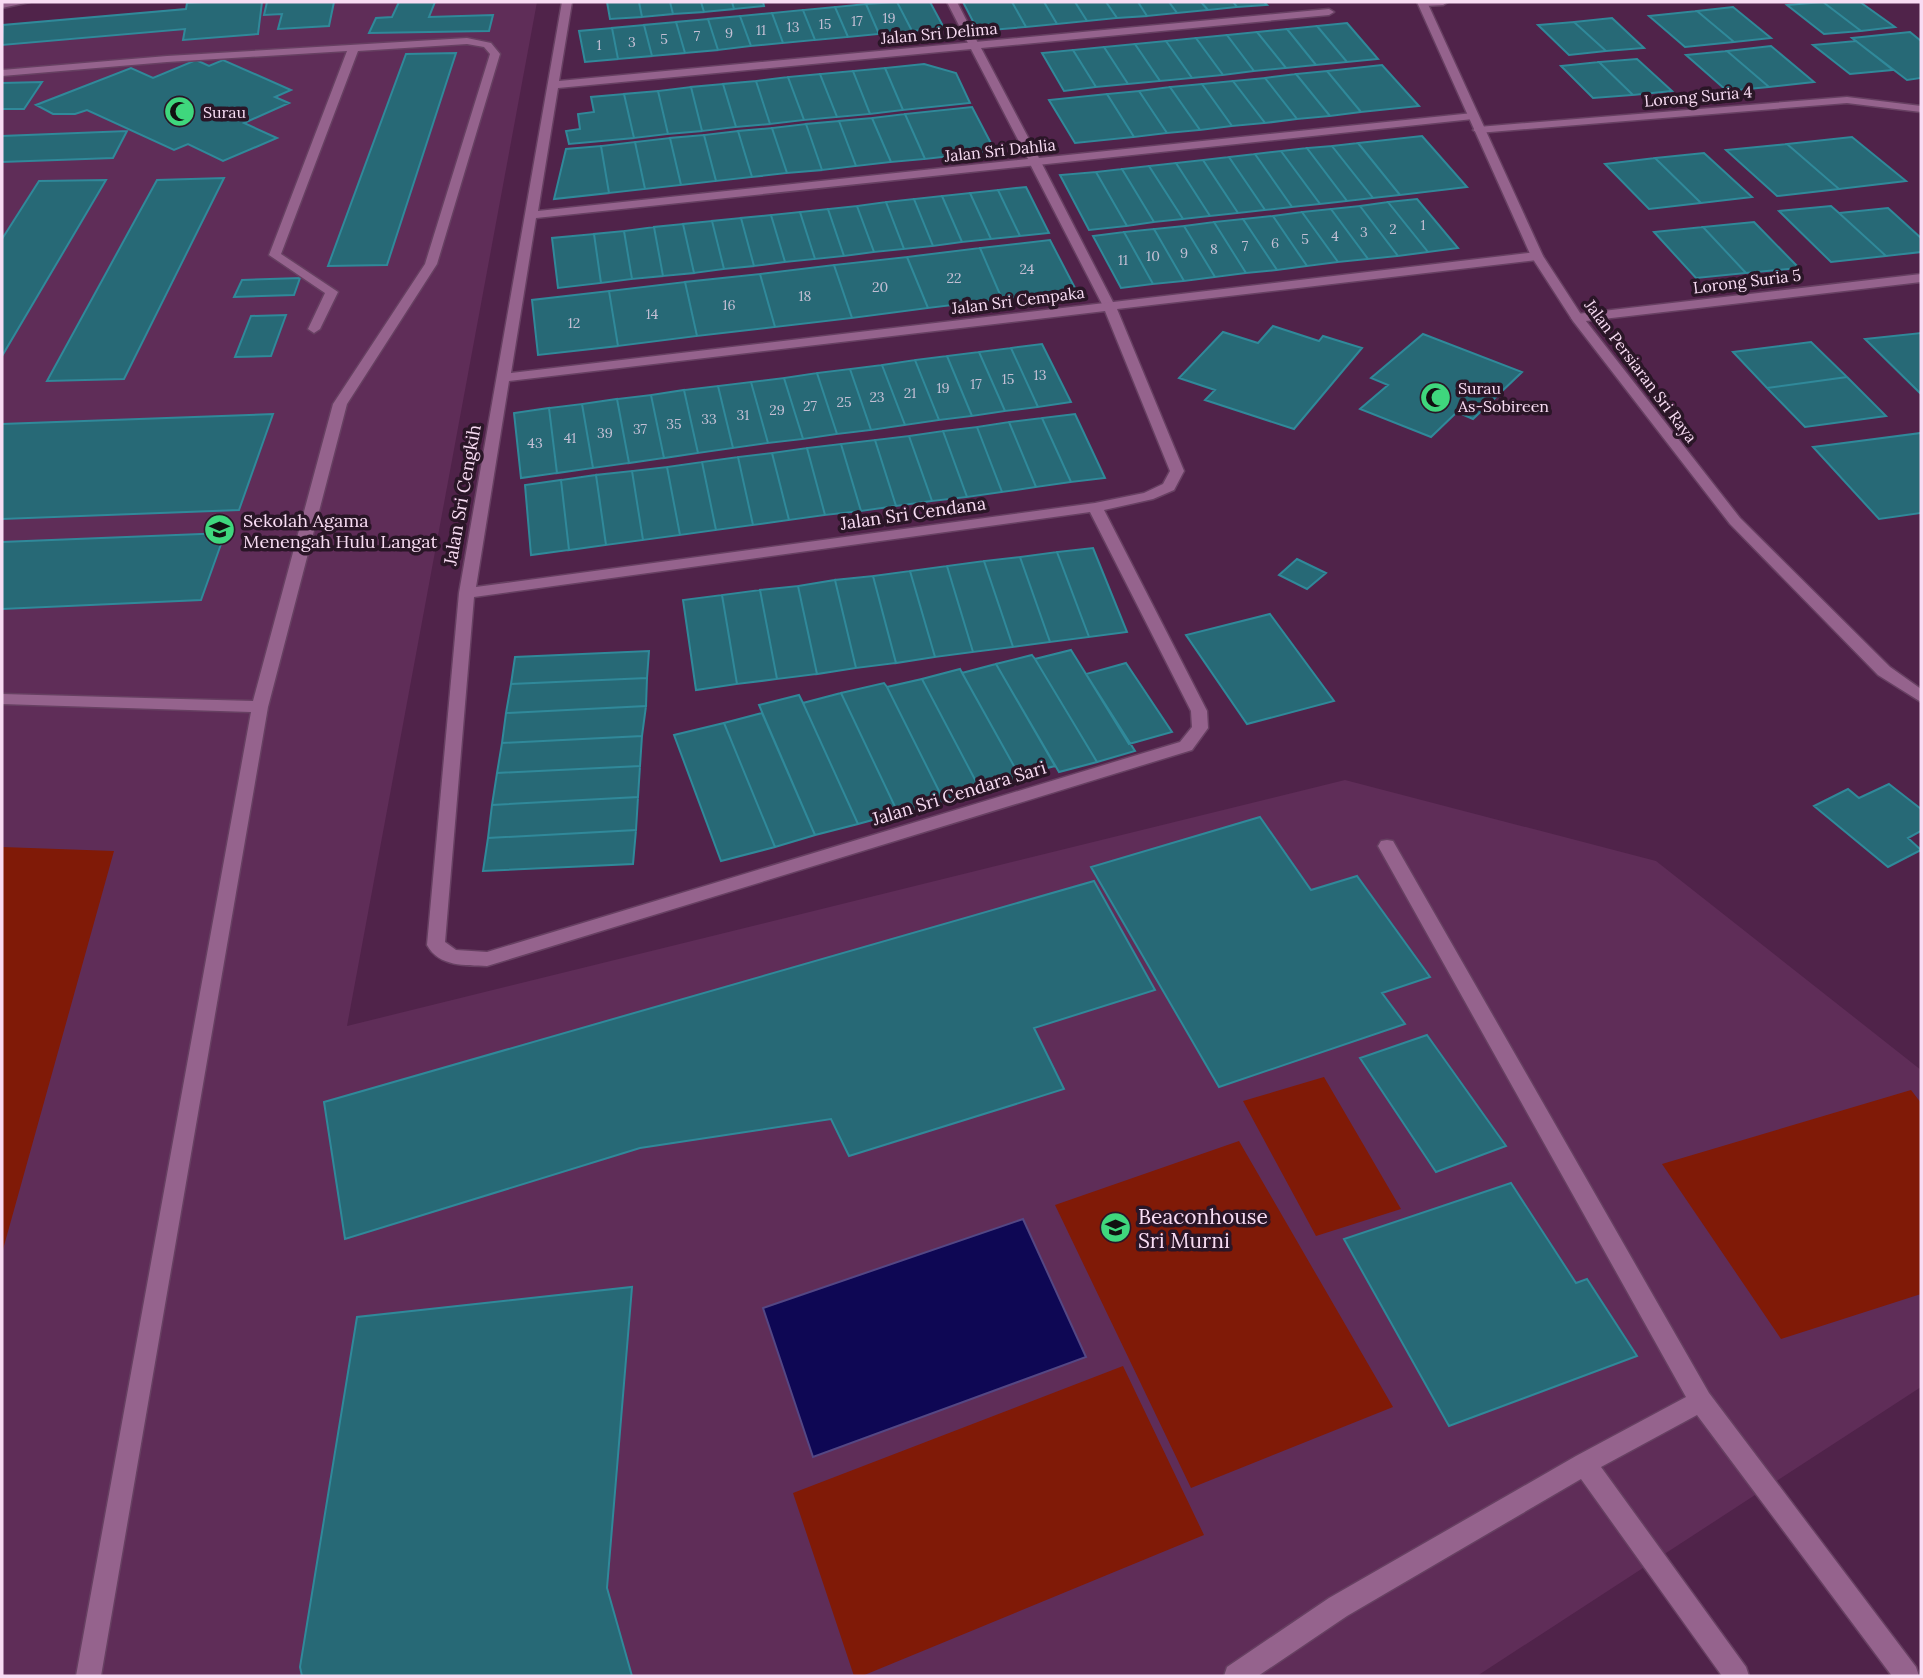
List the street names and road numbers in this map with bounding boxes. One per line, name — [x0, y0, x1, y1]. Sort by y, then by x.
street label: Jalan Sri Delima — [879, 18, 998, 48]
street label: Lorong Suria 4 — [1643, 81, 1753, 111]
street label: Jalan Sri Dahlia — [942, 134, 1057, 166]
street label: Lorong Suria 5 — [1692, 264, 1802, 298]
street label: Jalan Sri Cempaka — [949, 282, 1086, 318]
street label: Jalan Persiaran Sri Raya — [1580, 295, 1701, 447]
street label: Jalan Sri Cengkih — [438, 423, 486, 568]
street label: Jalan Sri Cendana — [838, 491, 987, 535]
street label: Jalan Sri Cendara Sari — [868, 756, 1049, 831]

